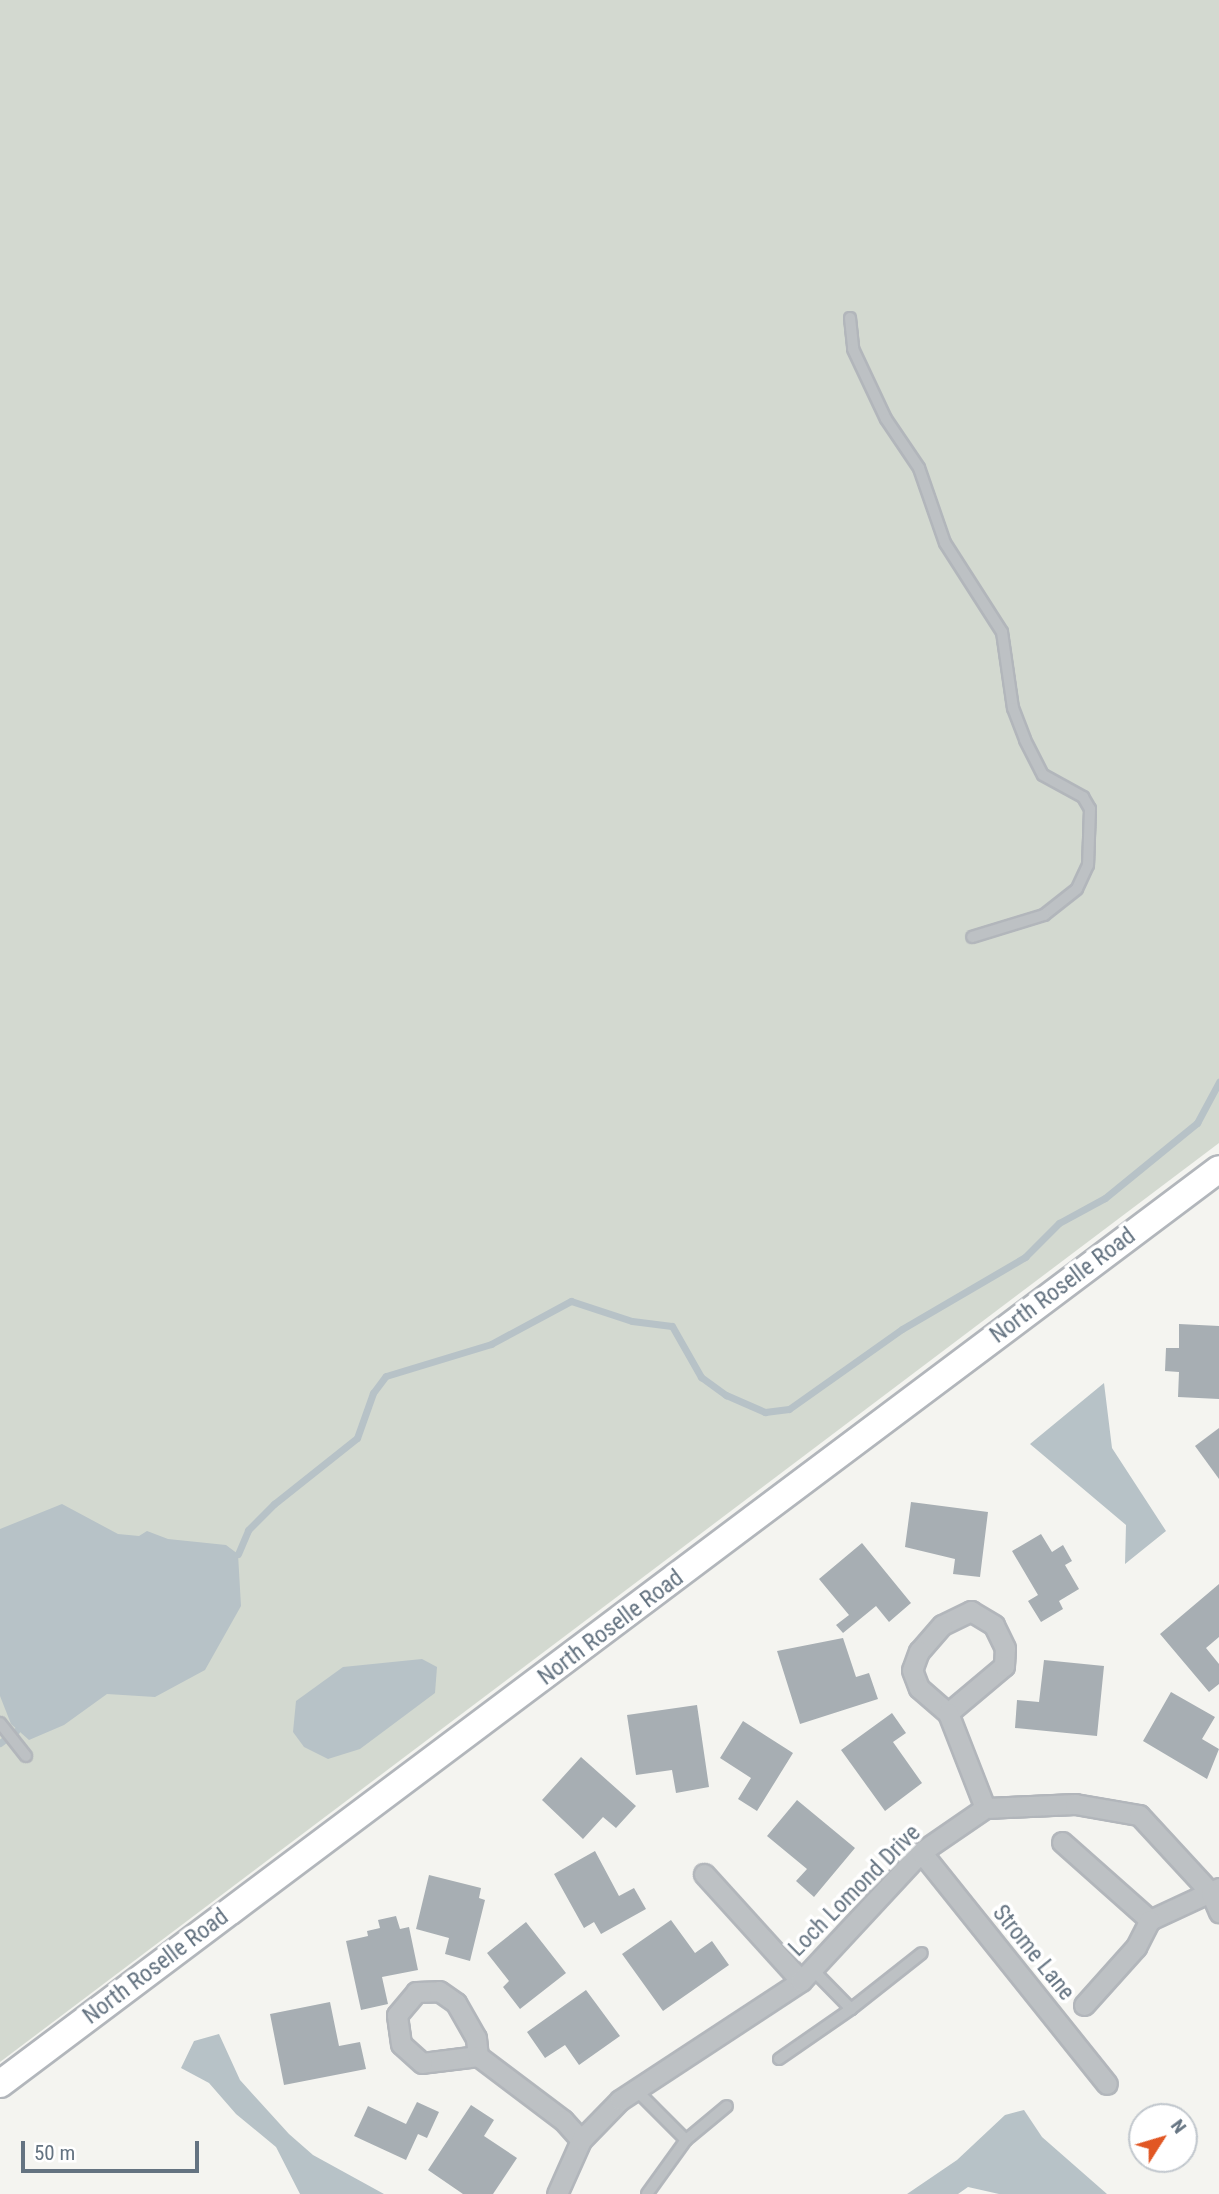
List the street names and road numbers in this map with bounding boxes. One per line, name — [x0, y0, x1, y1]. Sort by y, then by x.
street label: North Roselle Road — [985, 1223, 1141, 1349]
street label: North Roselle Road — [533, 1565, 689, 1691]
street label: Loch Lomond Drive — [784, 1820, 926, 1962]
street label: Strome Lane — [986, 1900, 1080, 2006]
street label: North Roselle Road — [78, 1904, 234, 2030]

